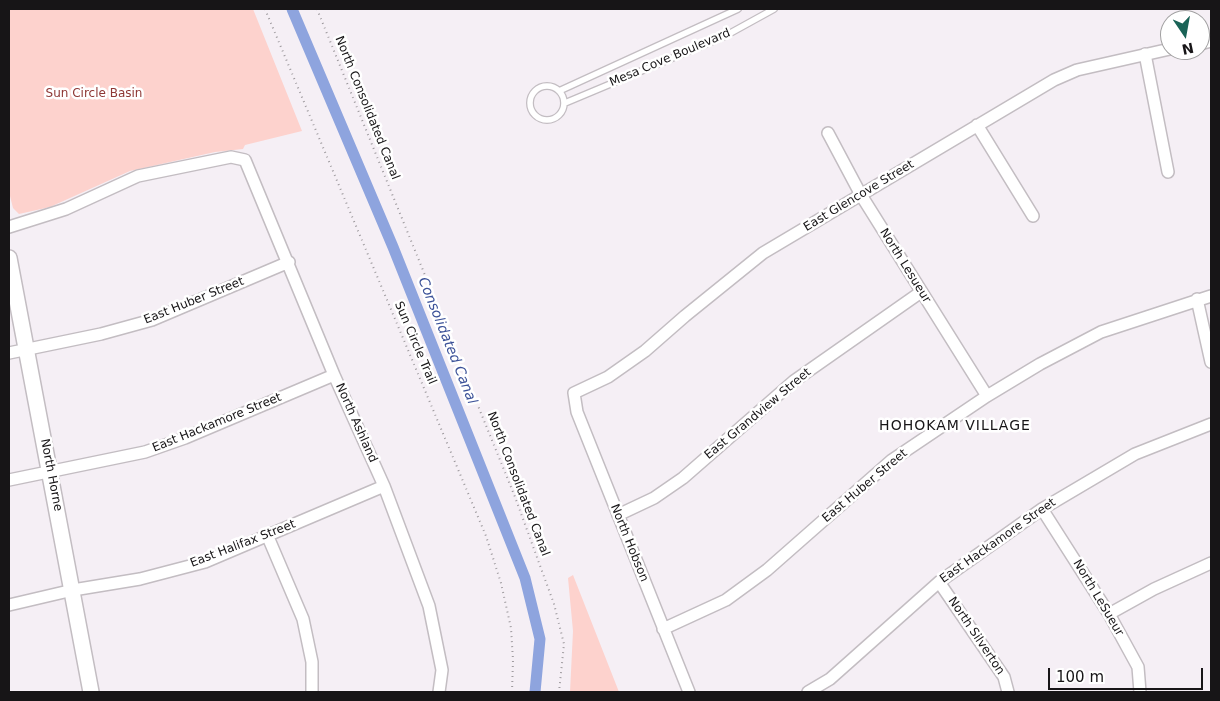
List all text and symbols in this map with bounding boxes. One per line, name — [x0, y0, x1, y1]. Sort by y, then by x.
north arrow — [1160, 10, 1210, 60]
street label: Mesa Cove Boulevard — [607, 26, 733, 90]
street label: North Consolidated Canal — [332, 34, 402, 182]
text: N — [1181, 40, 1195, 58]
park label: Sun Circle Basin — [46, 87, 142, 101]
street label: East Glencove Street — [801, 157, 917, 235]
street label: North Lesueur — [876, 226, 934, 306]
street label: East Huber Street — [142, 274, 246, 328]
water label: Consolidated Canal — [414, 275, 480, 407]
street label: Sun Circle Trail — [391, 299, 439, 387]
street label: East Grandview Street — [702, 365, 814, 463]
street label: North Ashland — [332, 381, 380, 465]
street label: East Hackamore Street — [150, 390, 284, 456]
street label: North Consolidated Canal — [484, 410, 552, 558]
district label: HOHOKAM VILLAGE — [877, 418, 1033, 434]
street label: North Horne — [37, 438, 65, 512]
street label: East Huber Street — [820, 446, 910, 526]
street label: East Hackamore Street — [937, 495, 1059, 587]
street label: North Hobson — [607, 502, 651, 584]
street label: East Halifax Street — [188, 517, 298, 571]
street label: North LeSueur — [1070, 557, 1126, 639]
street label: North Silverton — [945, 594, 1007, 678]
scale bar — [1050, 658, 1205, 690]
text: 100 m — [1056, 668, 1104, 686]

